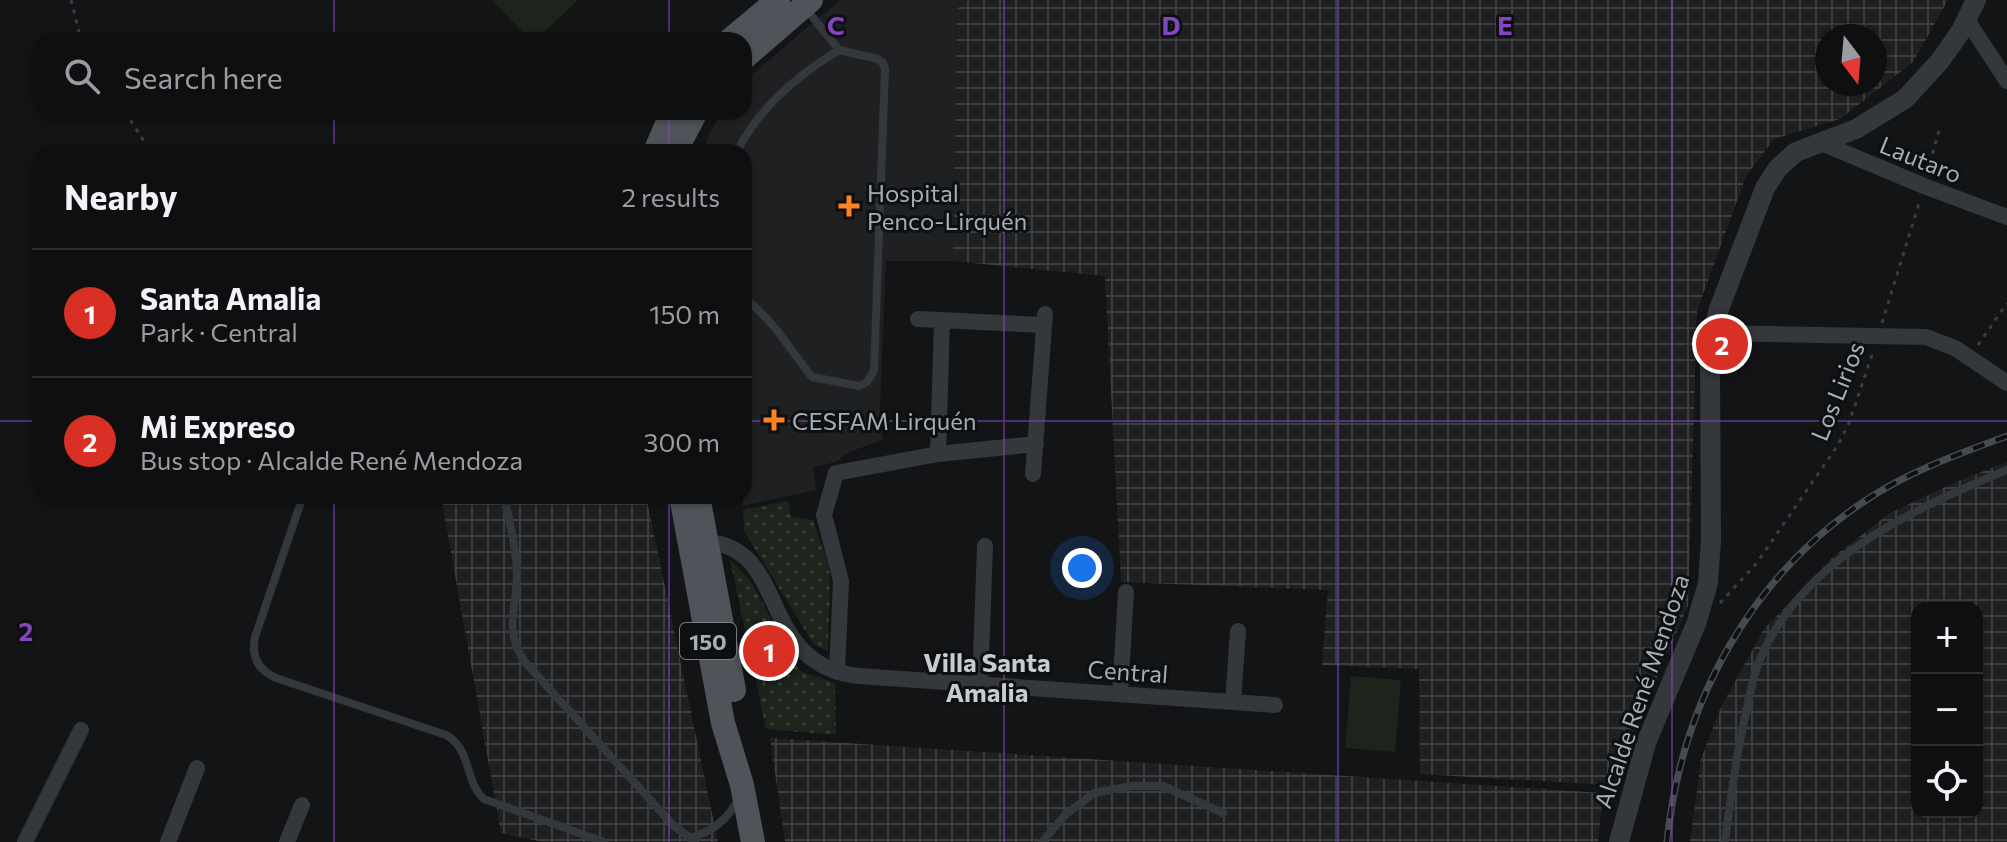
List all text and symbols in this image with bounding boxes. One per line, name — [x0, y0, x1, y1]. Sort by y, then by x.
text: C — [827, 9, 845, 40]
text: D — [1161, 9, 1181, 40]
text: E — [1497, 9, 1513, 40]
north arrow — [1815, 24, 1887, 96]
search box — [32, 32, 752, 120]
icon: search — [60, 54, 104, 98]
text: Search here — [124, 58, 283, 95]
street label: Lautaro — [1876, 130, 1966, 188]
text: Nearby — [64, 175, 178, 217]
place label: Hospital Penco-Lirquén — [867, 178, 1027, 235]
text: 2 results — [622, 181, 720, 212]
marker: Hospital Penco-Lirquén — [838, 195, 860, 217]
text: Santa Amalia — [140, 279, 321, 316]
text: 1 — [84, 298, 96, 329]
text: 150 m — [649, 298, 720, 329]
pin: 2 — [1696, 314, 1748, 374]
text: Park · Central — [140, 316, 298, 347]
street label: Los Lirios — [1804, 337, 1870, 445]
place label: CESFAM Lirquén — [792, 406, 977, 435]
text: Mi Expreso — [140, 407, 295, 444]
marker: CESFAM Lirquén — [763, 409, 785, 431]
text: 2 — [83, 426, 97, 457]
text: 300 m — [644, 426, 720, 457]
text: Bus stop · Alcalde René Mendoza — [140, 444, 523, 475]
your location — [1062, 548, 1102, 588]
street label: Alcalde René Mendoza — [1587, 570, 1695, 812]
map controls — [1911, 602, 1983, 818]
button: + — [1911, 602, 1983, 674]
text: 2 — [19, 615, 33, 646]
pin: 1 — [743, 621, 795, 681]
road number: 150 — [680, 623, 736, 659]
district label: Villa Santa Amalia — [923, 646, 1051, 707]
street label: Central — [1087, 654, 1169, 688]
button: − — [1911, 674, 1983, 746]
button: locate — [1911, 746, 1983, 818]

